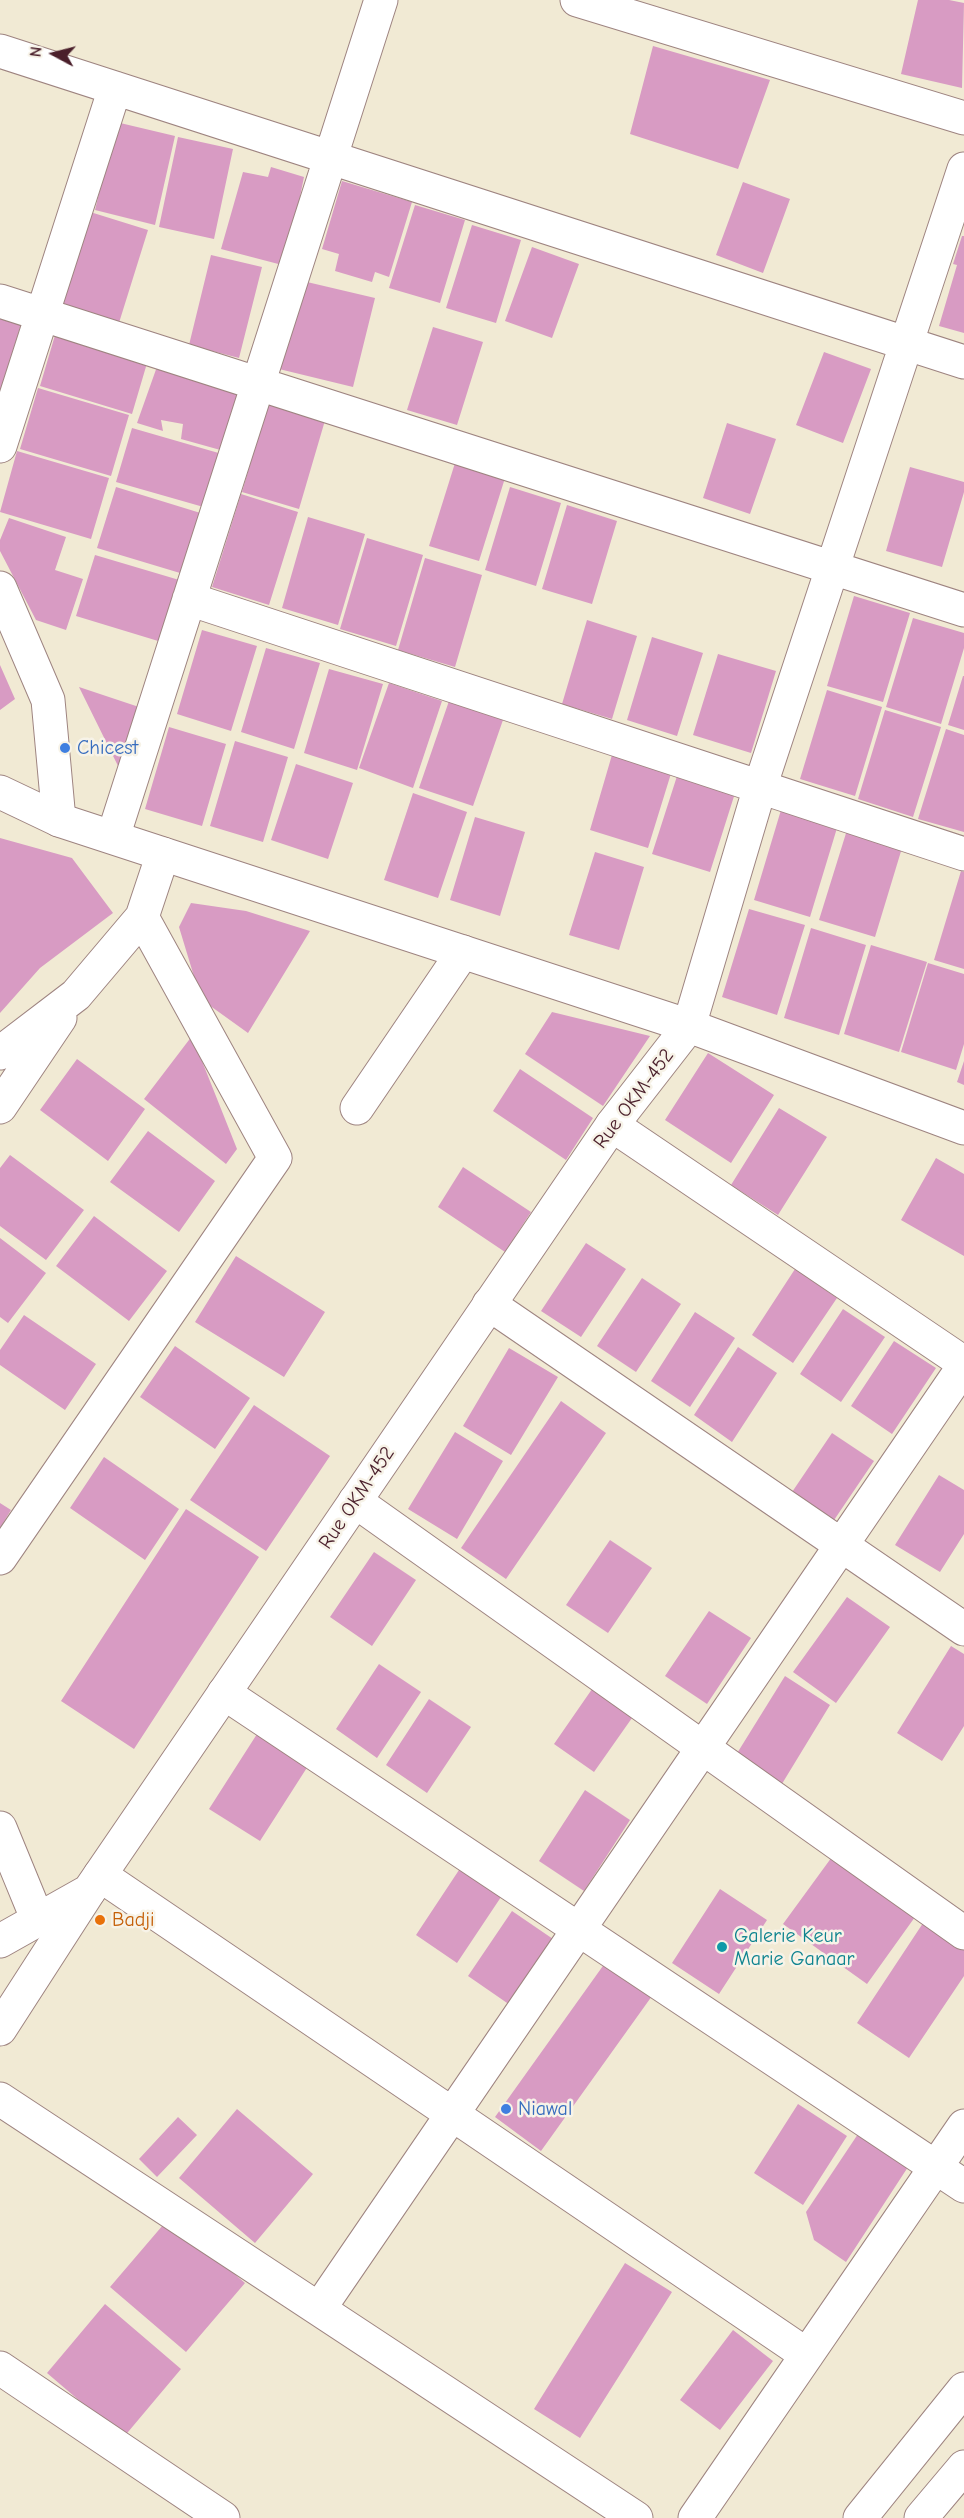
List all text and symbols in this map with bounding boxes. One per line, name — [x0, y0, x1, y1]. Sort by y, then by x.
north arrow — [24, 24, 84, 84]
text: N — [27, 46, 46, 58]
place label: Chicest — [77, 736, 138, 760]
marker: Chicest — [58, 741, 72, 755]
street label: Rue OKM-452 — [589, 1044, 679, 1154]
street label: Rue OKM-452 — [314, 1442, 400, 1554]
place label: Badji — [112, 1908, 155, 1932]
marker: Badji — [93, 1913, 107, 1927]
place label: Galerie Keur Marie Ganaar — [734, 1924, 855, 1971]
marker: Galerie Keur Marie Ganaar — [715, 1940, 729, 1954]
place label: Niawal — [518, 2097, 572, 2121]
marker: Niawal — [499, 2102, 513, 2116]

